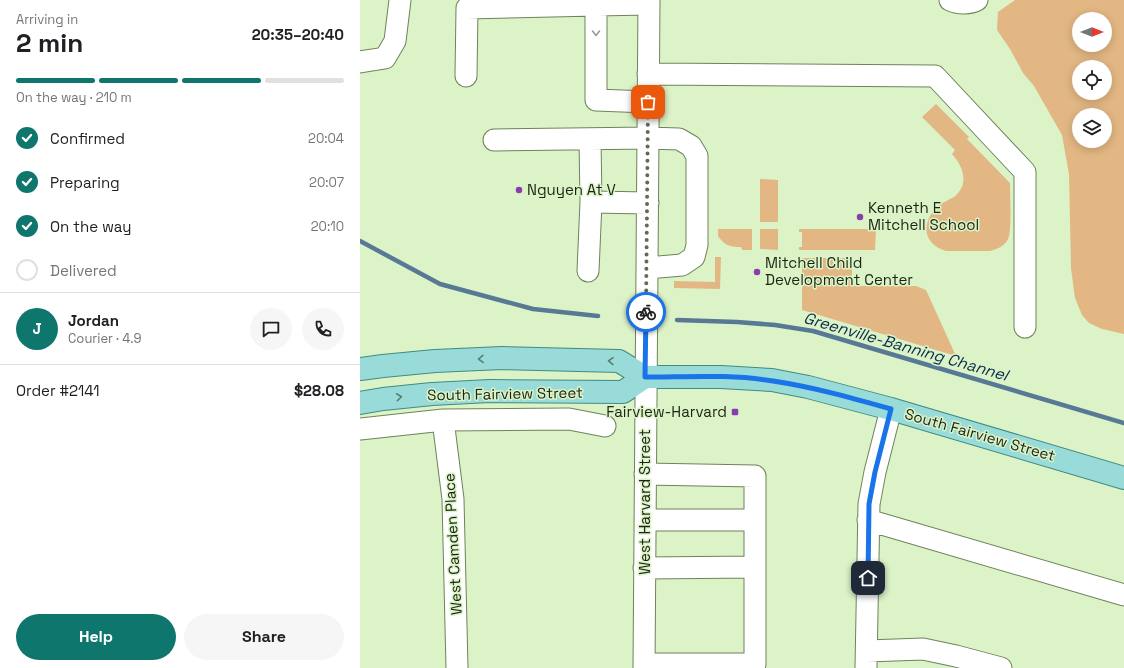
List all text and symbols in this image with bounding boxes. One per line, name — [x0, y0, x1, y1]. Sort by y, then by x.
text: Arriving in — [16, 11, 78, 28]
north arrow — [1072, 12, 1112, 52]
map controls — [1072, 12, 1112, 148]
text: 20:35–20:40 — [252, 25, 344, 44]
text: 2 min — [16, 26, 83, 60]
one-way arrow — [592, 30, 600, 36]
button: locate — [1072, 60, 1112, 100]
pin — [631, 85, 665, 119]
text: On the way · 210 m — [16, 89, 132, 106]
icon: bag — [637, 91, 659, 113]
button: layers — [1072, 108, 1112, 148]
icon: check — [16, 127, 38, 149]
text: Confirmed — [50, 129, 125, 148]
text: 20:04 — [308, 130, 344, 147]
icon: check — [16, 171, 38, 193]
text: Preparing — [50, 173, 120, 192]
text: 20:07 — [309, 174, 344, 191]
place label: Nguyen At V — [527, 180, 616, 199]
marker: Nguyen At V — [514, 185, 524, 195]
place label: Kenneth E Mitchell School — [868, 198, 979, 234]
marker: Kenneth E Mitchell School — [855, 212, 865, 222]
icon: check — [16, 215, 38, 237]
text: On the way — [50, 217, 131, 236]
text: 20:10 — [311, 218, 344, 235]
place label: Mitchell Child Development Center — [765, 253, 913, 289]
text: Delivered — [50, 261, 117, 280]
marker: Mitchell Child Development Center — [752, 267, 762, 277]
courier — [626, 292, 666, 332]
icon: bike — [635, 301, 657, 323]
water label: Greenville-Banning Channel — [801, 307, 1013, 386]
button: chat — [250, 308, 292, 350]
button: phone — [302, 308, 344, 350]
text: Jordan — [68, 311, 119, 330]
text: J — [32, 319, 42, 338]
text: Courier · 4.9 — [68, 330, 142, 347]
one-way arrow — [478, 355, 484, 363]
one-way arrow — [608, 356, 614, 365]
text: Order #2141 — [16, 381, 99, 400]
text: $28.08 — [294, 381, 344, 400]
street label: South Fairview Street — [427, 383, 583, 404]
one-way arrow — [396, 393, 402, 402]
place label: Fairview-Harvard — [606, 402, 727, 421]
street label: South Fairview Street — [903, 404, 1058, 465]
marker: Fairview-Harvard — [730, 407, 740, 417]
street label: West Harvard Street — [635, 429, 654, 575]
street label: West Camden Place — [439, 473, 466, 615]
pin — [851, 561, 885, 595]
icon: home — [857, 567, 879, 589]
button: Help — [16, 614, 176, 660]
button: Share — [184, 614, 344, 660]

